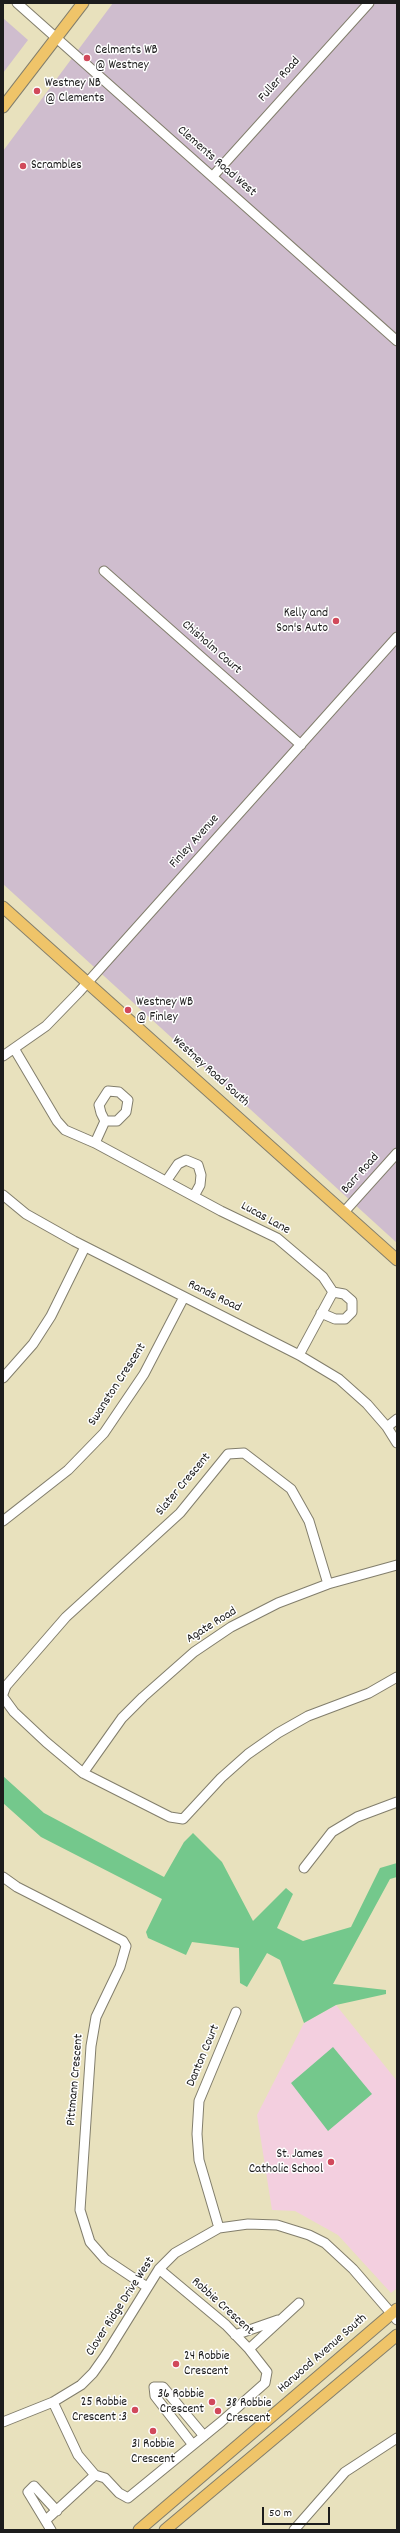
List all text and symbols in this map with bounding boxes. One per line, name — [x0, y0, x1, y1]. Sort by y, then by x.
place label: Celments WB @ Westney — [95, 43, 158, 74]
marker: Celments WB @ Westney — [82, 53, 92, 63]
street label: Fuller Road — [256, 54, 304, 106]
place label: Westney NB @ Clements — [45, 76, 105, 107]
marker: Westney NB @ Clements — [32, 86, 42, 96]
street label: Clements Road West — [173, 123, 259, 201]
place label: Scrambles — [31, 158, 82, 174]
marker: Scrambles — [18, 161, 28, 171]
place label: Kelly and Son's Auto — [276, 606, 328, 637]
marker: Kelly and Son's Auto — [331, 616, 341, 626]
street label: Chisholm Court — [178, 618, 244, 678]
street label: Finley Avenue — [167, 812, 223, 872]
place label: Westney WB @ Finley — [136, 995, 193, 1026]
marker: Westney WB @ Finley — [123, 1005, 133, 1015]
street label: Westney Road South — [168, 1033, 252, 1111]
street label: Barr Road — [339, 1151, 383, 1197]
street label: Lucas Lane — [238, 1199, 292, 1239]
street label: Rands Road — [185, 1277, 243, 1317]
street label: Swanston Crescent — [85, 1341, 151, 1429]
street label: Slater Crescent — [153, 1450, 215, 1520]
street label: Agate Road — [184, 1604, 240, 1648]
street label: Danton Court — [184, 2023, 224, 2089]
street label: Pittmann Crescent — [64, 2033, 88, 2127]
place label: St. James Catholic School — [249, 2147, 323, 2178]
marker: St. James Catholic School — [326, 2157, 336, 2167]
street label: Clover Ridge Drive West — [83, 2255, 159, 2359]
street label: Robbie Crescent — [188, 2275, 256, 2339]
street label: Harwood Avenue South — [275, 2311, 371, 2397]
place label: 24 Robbie Crescent — [184, 2349, 230, 2380]
marker: 24 Robbie Crescent — [171, 2359, 181, 2369]
place label: 36 Robbie Crescent — [157, 2387, 204, 2418]
place label: 25 Robbie Crescent :3 — [72, 2395, 127, 2426]
place label: 38 Robbie Crescent — [226, 2396, 271, 2427]
marker: 36 Robbie Crescent — [207, 2397, 217, 2407]
marker: 25 Robbie Crescent :3 — [130, 2405, 140, 2415]
marker: 38 Robbie Crescent — [213, 2406, 223, 2416]
marker: 31 Robbie Crescent — [148, 2426, 158, 2436]
place label: 31 Robbie Crescent — [131, 2437, 175, 2468]
scale bar — [264, 2499, 332, 2525]
text: 50 m — [269, 2505, 292, 2522]

